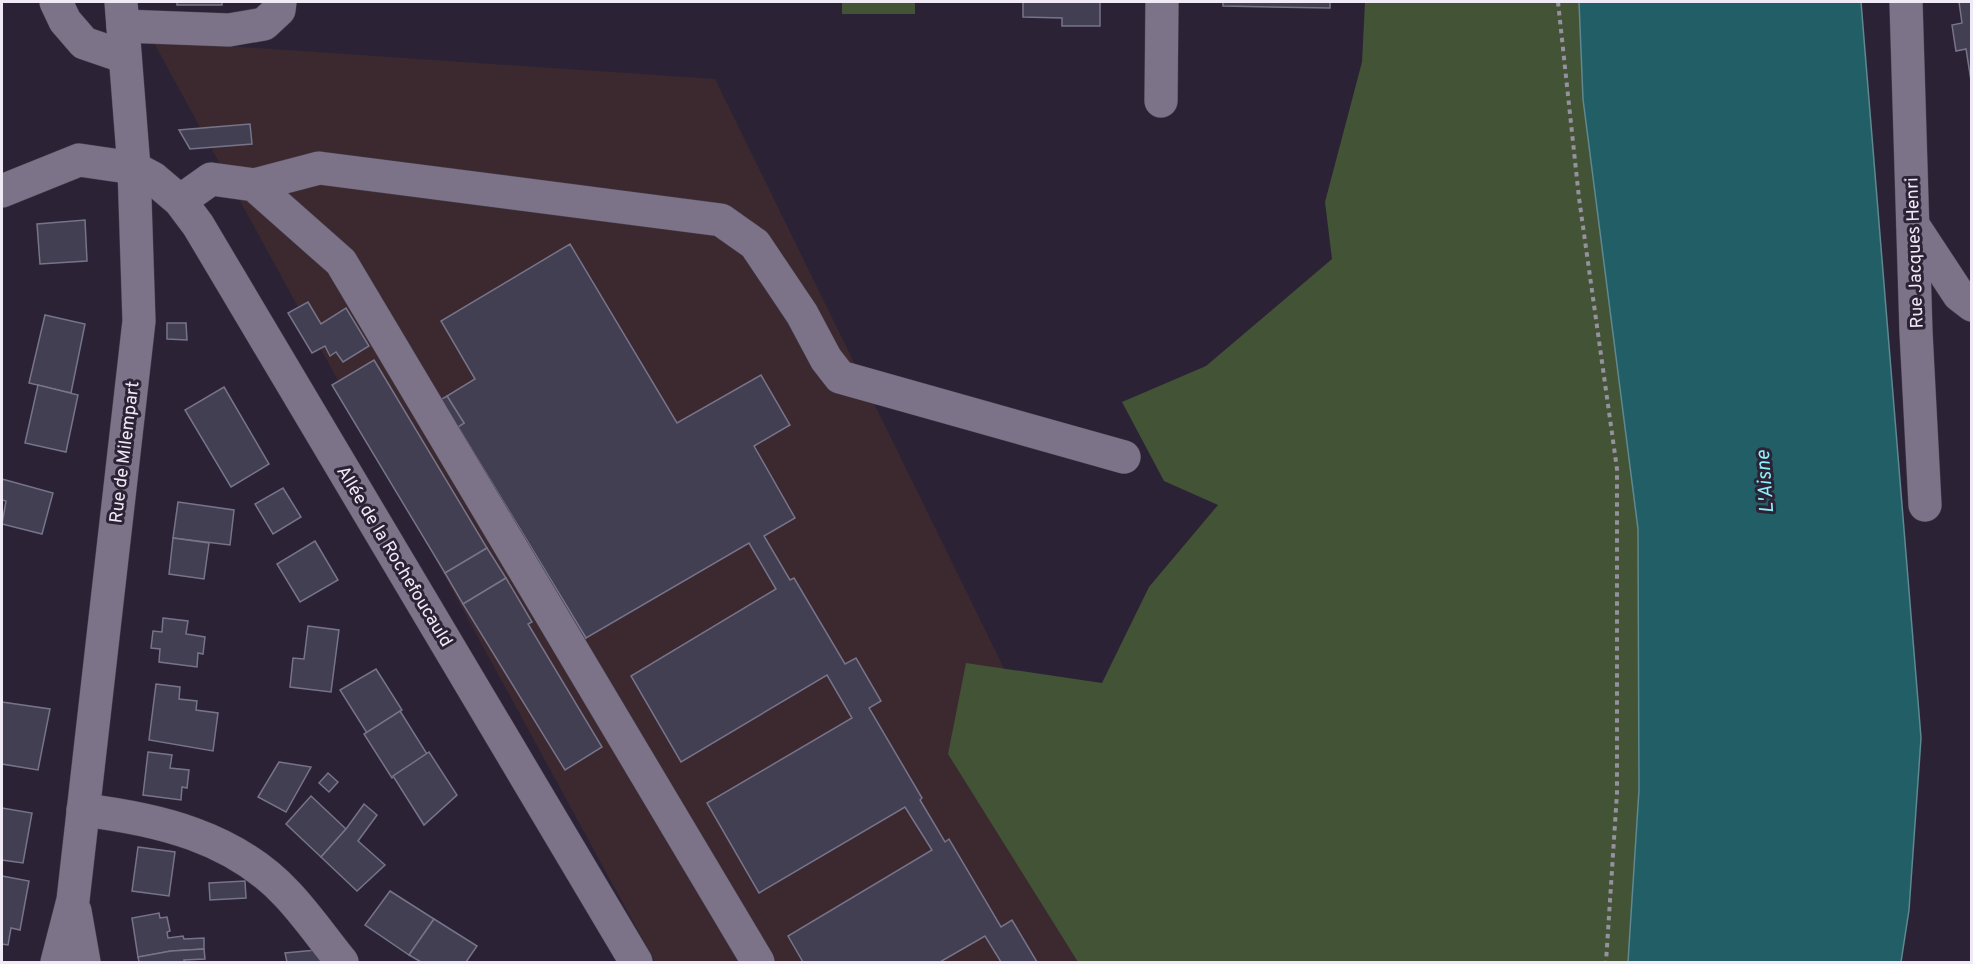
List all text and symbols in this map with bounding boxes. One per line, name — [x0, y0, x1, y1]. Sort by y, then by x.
street label: Rue Jacques Henri — [1901, 177, 1930, 329]
street label: Rue de Milempart — [105, 380, 146, 525]
water label: L'Aisne — [1751, 449, 1781, 514]
street label: Allée de la Rochefoucauld — [331, 462, 457, 651]

